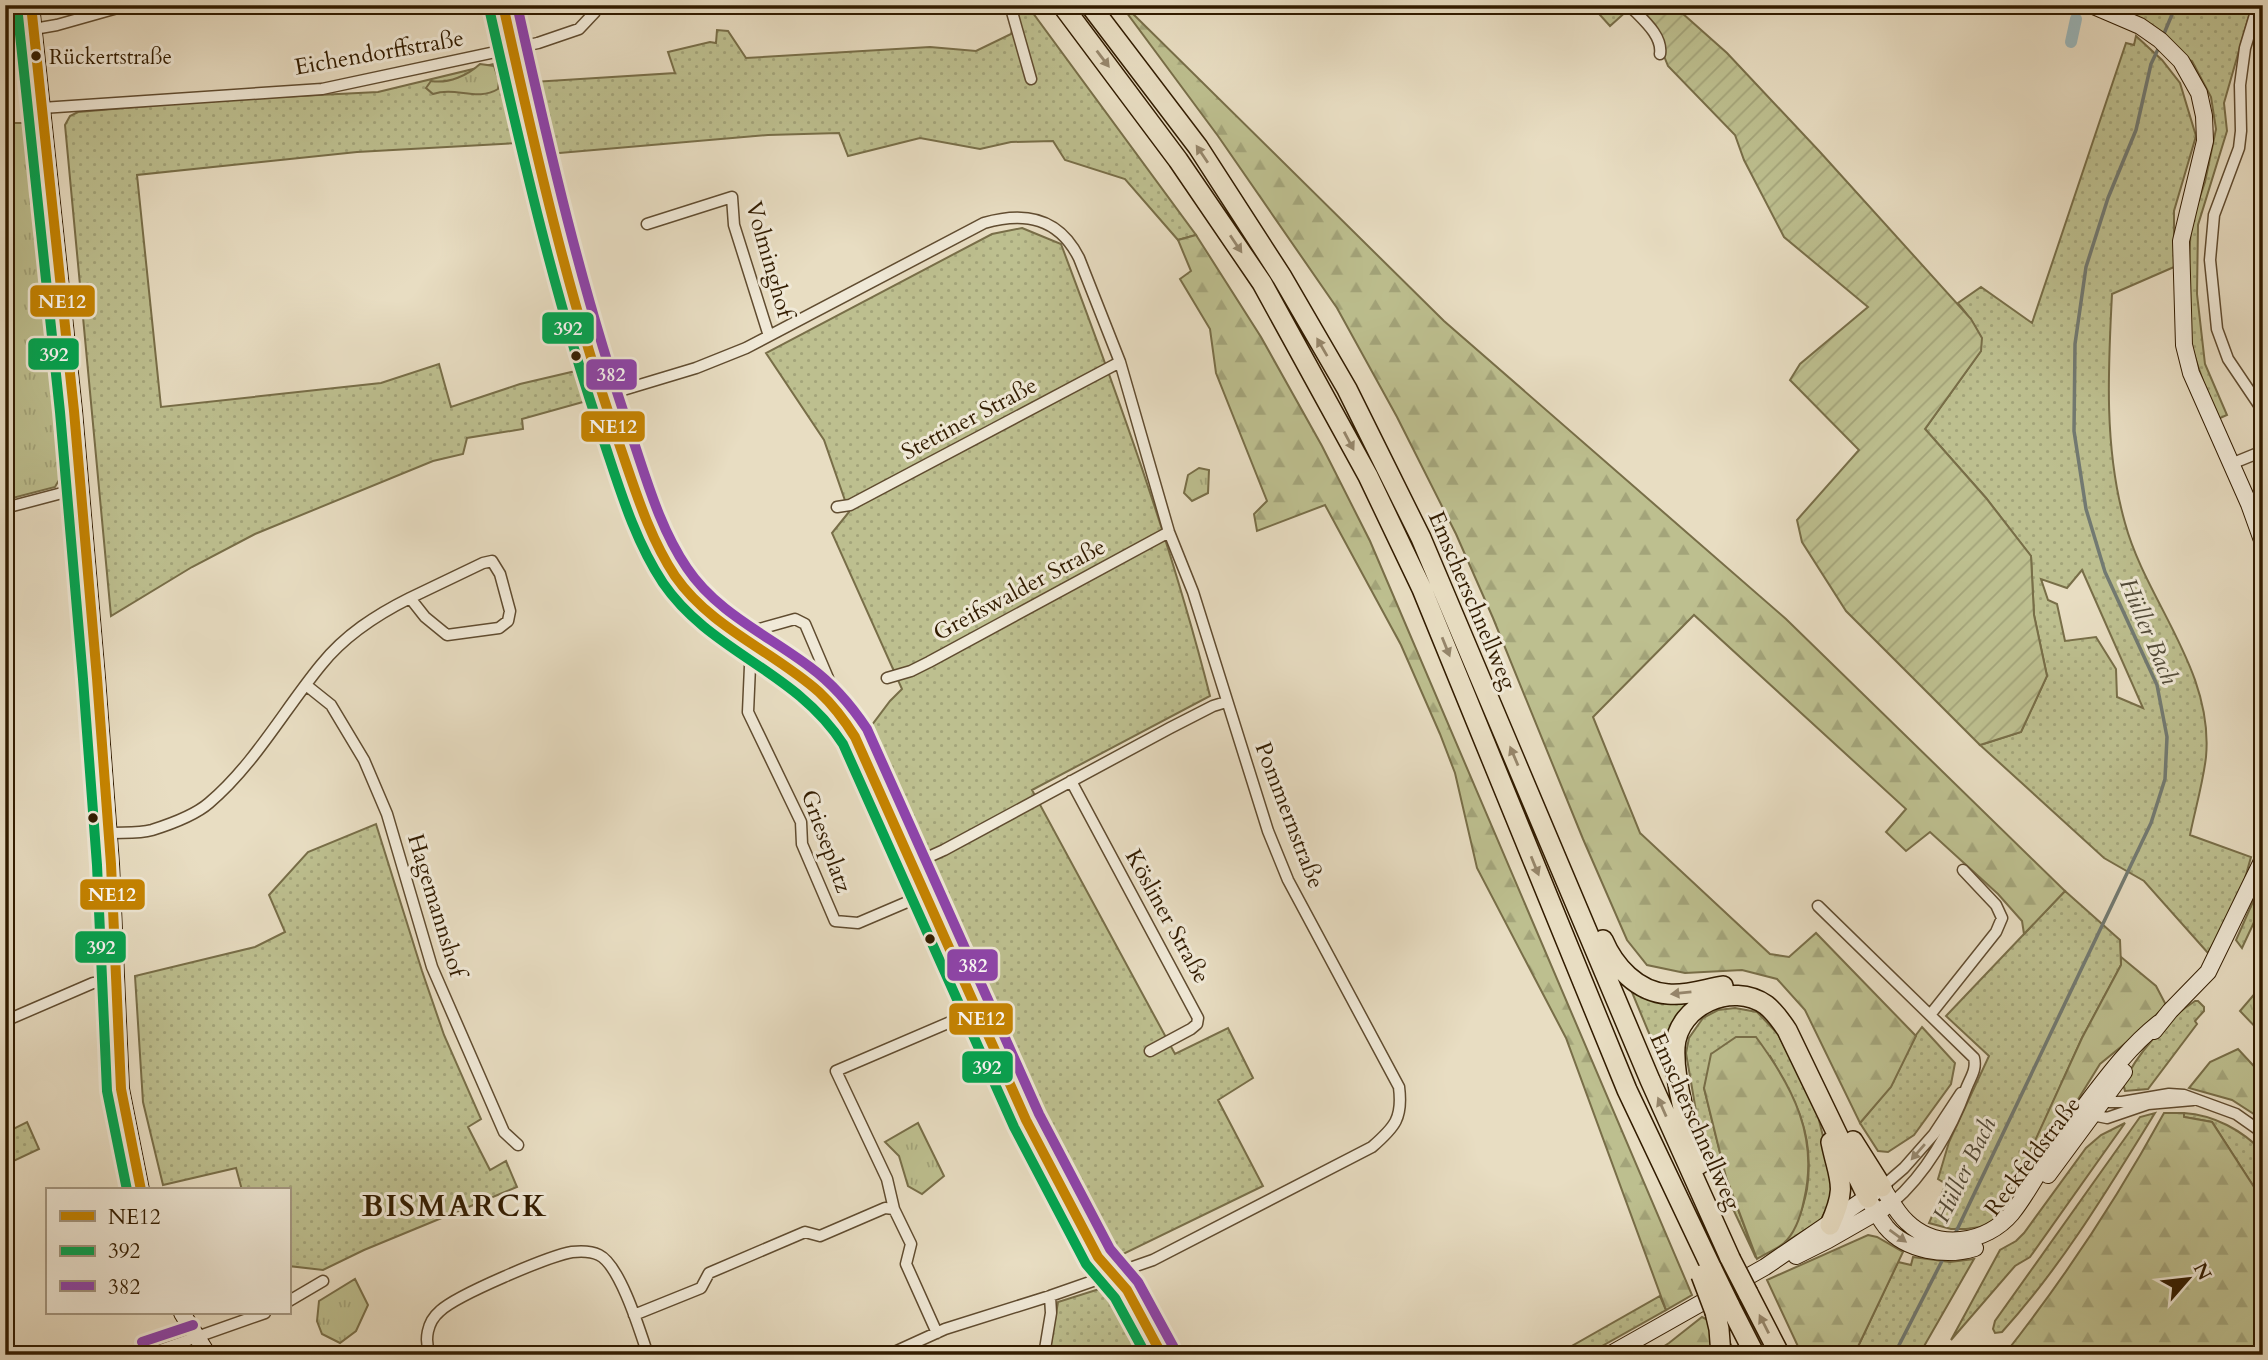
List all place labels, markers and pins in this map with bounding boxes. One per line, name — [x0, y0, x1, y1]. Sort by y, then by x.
place label: Rückertstraße — [49, 43, 172, 72]
marker: Rückertstraße — [29, 49, 43, 63]
unlabelled marker — [569, 349, 583, 363]
unlabelled marker — [86, 811, 100, 825]
unlabelled marker — [923, 932, 937, 946]

